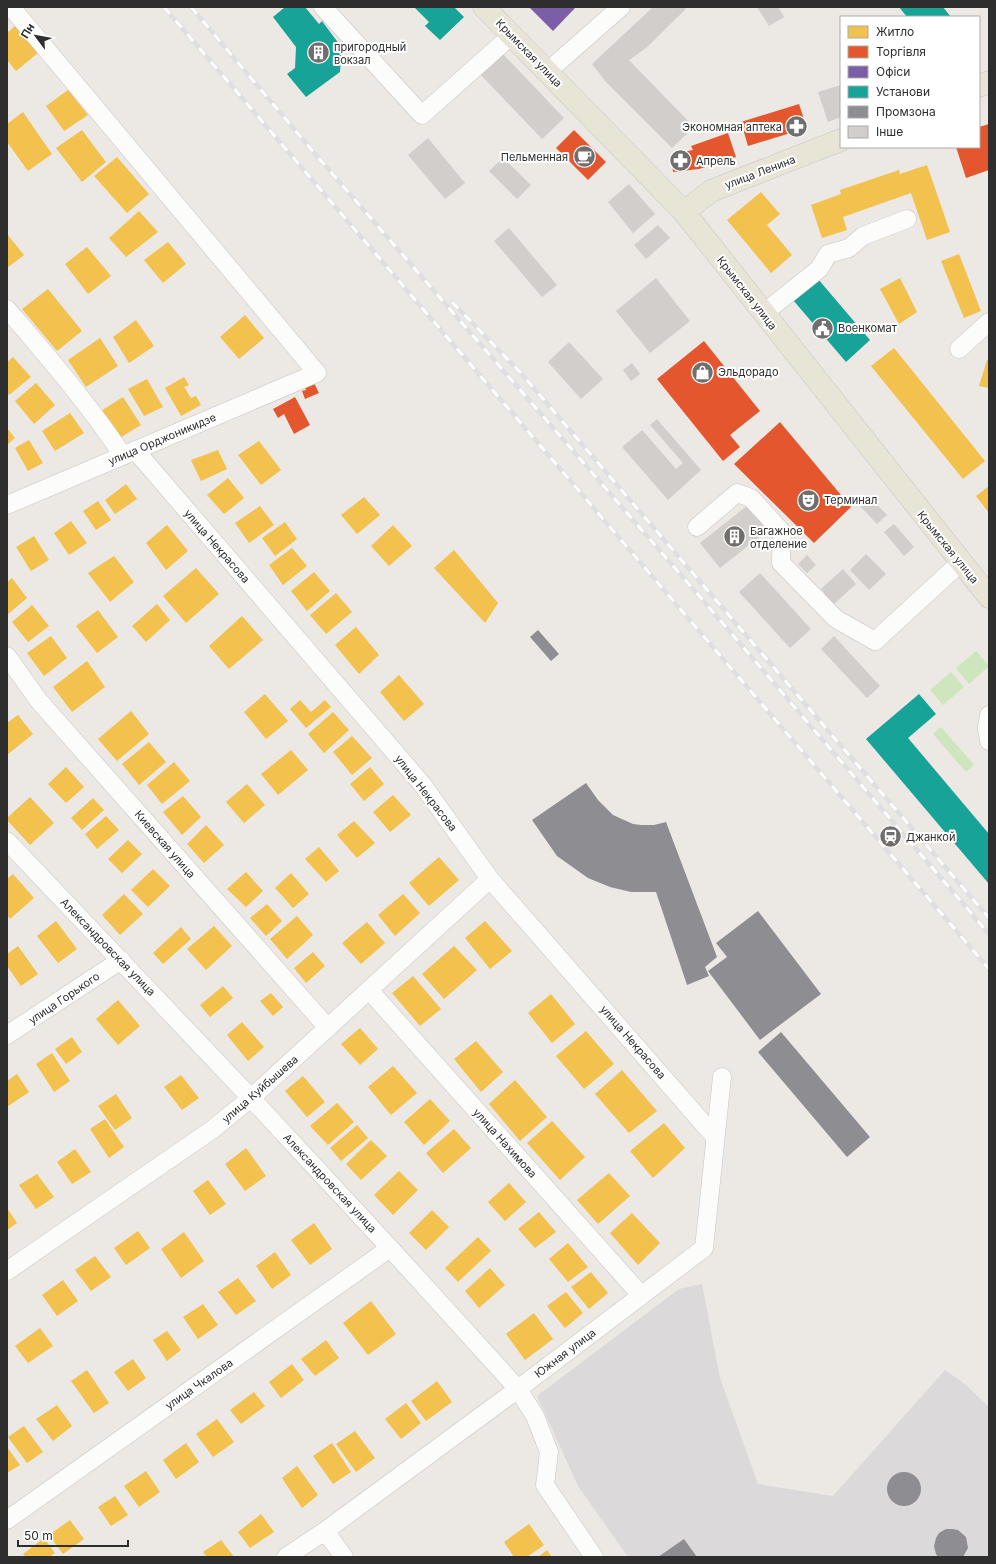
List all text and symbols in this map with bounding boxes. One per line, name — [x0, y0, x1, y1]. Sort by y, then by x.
north arrow — [16, 16, 56, 56]
street label: Крымская улица — [493, 16, 565, 90]
legend — [840, 16, 980, 148]
text: Пн — [18, 20, 38, 41]
text: Житло — [876, 24, 914, 39]
building icon: пригородный вокзал — [306, 40, 332, 66]
place label: пригородный вокзал — [334, 40, 406, 67]
text: Торгівля — [876, 44, 926, 59]
text: Офіси — [876, 64, 910, 79]
text: Установи — [876, 84, 930, 99]
text: Промзона — [876, 104, 936, 119]
pharmacy icon: Экономная аптека — [784, 114, 810, 140]
place label: Экономная аптека — [682, 120, 782, 134]
text: Інше — [876, 124, 903, 139]
cafe icon: Пельменная — [571, 144, 597, 170]
pharmacy icon: Апрель — [668, 148, 694, 174]
place label: Пельменная — [501, 150, 568, 164]
street label: улица Ленина — [723, 152, 797, 192]
place label: Апрель — [696, 154, 736, 168]
street label: Крымская улица — [714, 253, 780, 333]
public building icon: Военкомат — [810, 315, 836, 341]
place label: Военкомат — [838, 321, 898, 335]
shop icon: Эльдорадо — [690, 359, 716, 385]
place label: Эльдорадо — [718, 365, 779, 379]
street label: улица Орджоникидзе — [106, 410, 218, 468]
theatre icon: Терминал — [796, 487, 822, 513]
place label: Терминал — [824, 493, 877, 507]
street label: улица Некрасова — [181, 506, 253, 586]
street label: Крымская улица — [914, 508, 982, 586]
building icon: Багажное отделение — [721, 524, 747, 550]
place label: Багажное отделение — [750, 524, 807, 551]
street label: улица Некрасова — [392, 752, 460, 834]
street label: Киевская улица — [132, 807, 198, 881]
station icon: Джанкой — [878, 824, 904, 850]
place label: Джанкой — [906, 830, 955, 844]
street label: Александровская улица — [58, 895, 158, 999]
street label: улица Горького — [26, 969, 103, 1027]
street label: улица Некрасова — [597, 1002, 669, 1082]
street label: улица Куйбышева — [219, 1052, 301, 1126]
street label: улица Нахимова — [470, 1105, 540, 1181]
street label: Александровская улица — [280, 1131, 380, 1235]
street label: Южная улица — [532, 1325, 598, 1381]
street label: улица Чкалова — [162, 1355, 236, 1413]
scale bar — [18, 1522, 128, 1548]
text: 50 m — [24, 1528, 53, 1543]

